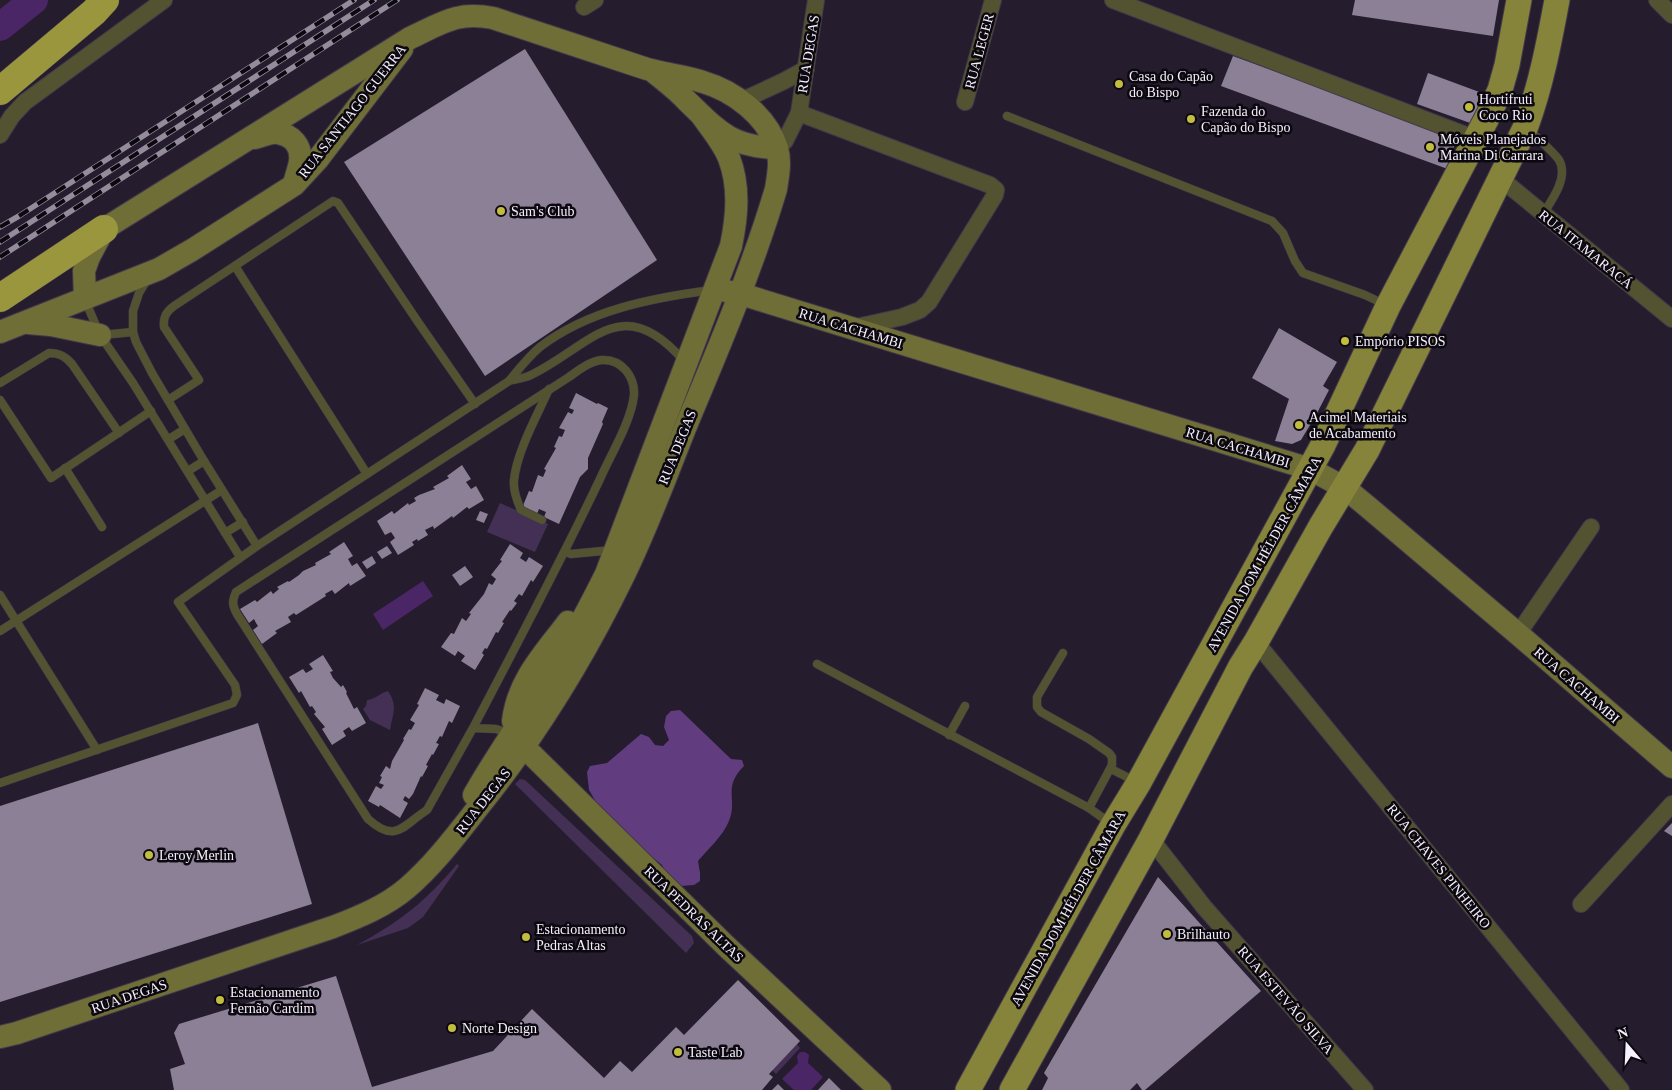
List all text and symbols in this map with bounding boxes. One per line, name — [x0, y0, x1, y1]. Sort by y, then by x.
street label: RUA LEGER — [962, 11, 997, 90]
street label: RUA DEGAS — [795, 14, 822, 94]
street label: RUA SANTIAGO GUERRA — [296, 41, 410, 181]
place label: Casa do Capão do Bispo — [1129, 69, 1213, 100]
marker: Casa do Capão do Bispo — [1113, 78, 1125, 90]
place label: Hortifruti Coco Rio — [1479, 92, 1533, 123]
marker: Hortifruti Coco Rio — [1463, 101, 1475, 113]
place label: Fazenda do Capão do Bispo — [1201, 104, 1290, 135]
marker: Fazenda do Capão do Bispo — [1185, 113, 1197, 125]
place label: Móveis Planejados Marina Di Carrara — [1440, 132, 1546, 163]
marker: Móveis Planejados Marina Di Carrara — [1424, 141, 1436, 153]
place label: Sam's Club — [511, 204, 575, 219]
marker: Sam's Club — [495, 205, 507, 217]
street label: RUA ITAMARACÁ — [1536, 206, 1637, 292]
street label: RUA CACHAMBI — [797, 306, 905, 351]
place label: Empório PISOS — [1355, 334, 1446, 349]
marker: Empório PISOS — [1339, 335, 1351, 347]
street label: RUA DEGAS — [656, 408, 699, 487]
place label: Acimel Materiais de Acabamento — [1309, 410, 1407, 441]
marker: Acimel Materiais de Acabamento — [1293, 419, 1305, 431]
street label: RUA CACHAMBI — [1184, 425, 1292, 470]
street label: AVENIDA DOM HÉLDER CÂMARA — [1203, 453, 1325, 655]
street label: RUA CACHAMBI — [1531, 644, 1623, 727]
street label: RUA DEGAS — [453, 766, 514, 837]
street label: RUA CHAVES PINHEIRO — [1384, 801, 1493, 931]
street label: AVENIDA DOM HÉLDER CÂMARA — [1007, 807, 1129, 1009]
place label: Leroy Merlin — [159, 848, 234, 863]
marker: Leroy Merlin — [143, 849, 155, 861]
street label: RUA PEDRAS ALTAS — [641, 863, 746, 965]
place label: Estacionamento Pedras Altas — [536, 922, 625, 953]
place label: Brilhauto — [1177, 927, 1230, 942]
marker: Brilhauto — [1161, 928, 1173, 940]
marker: Estacionamento Pedras Altas — [520, 931, 532, 943]
street label: RUA ESTEVÃO SILVA — [1235, 943, 1337, 1058]
street label: RUA DEGAS — [89, 977, 169, 1016]
place label: Estacionamento Fernão Cardim — [230, 985, 319, 1016]
marker: Estacionamento Fernão Cardim — [214, 994, 226, 1006]
north arrow — [1602, 1020, 1652, 1070]
place label: Norte Design — [462, 1021, 537, 1036]
marker: Norte Design — [446, 1022, 458, 1034]
text: N — [1616, 1024, 1630, 1042]
place label: Taste Lab — [688, 1045, 743, 1060]
marker: Taste Lab — [672, 1046, 684, 1058]

